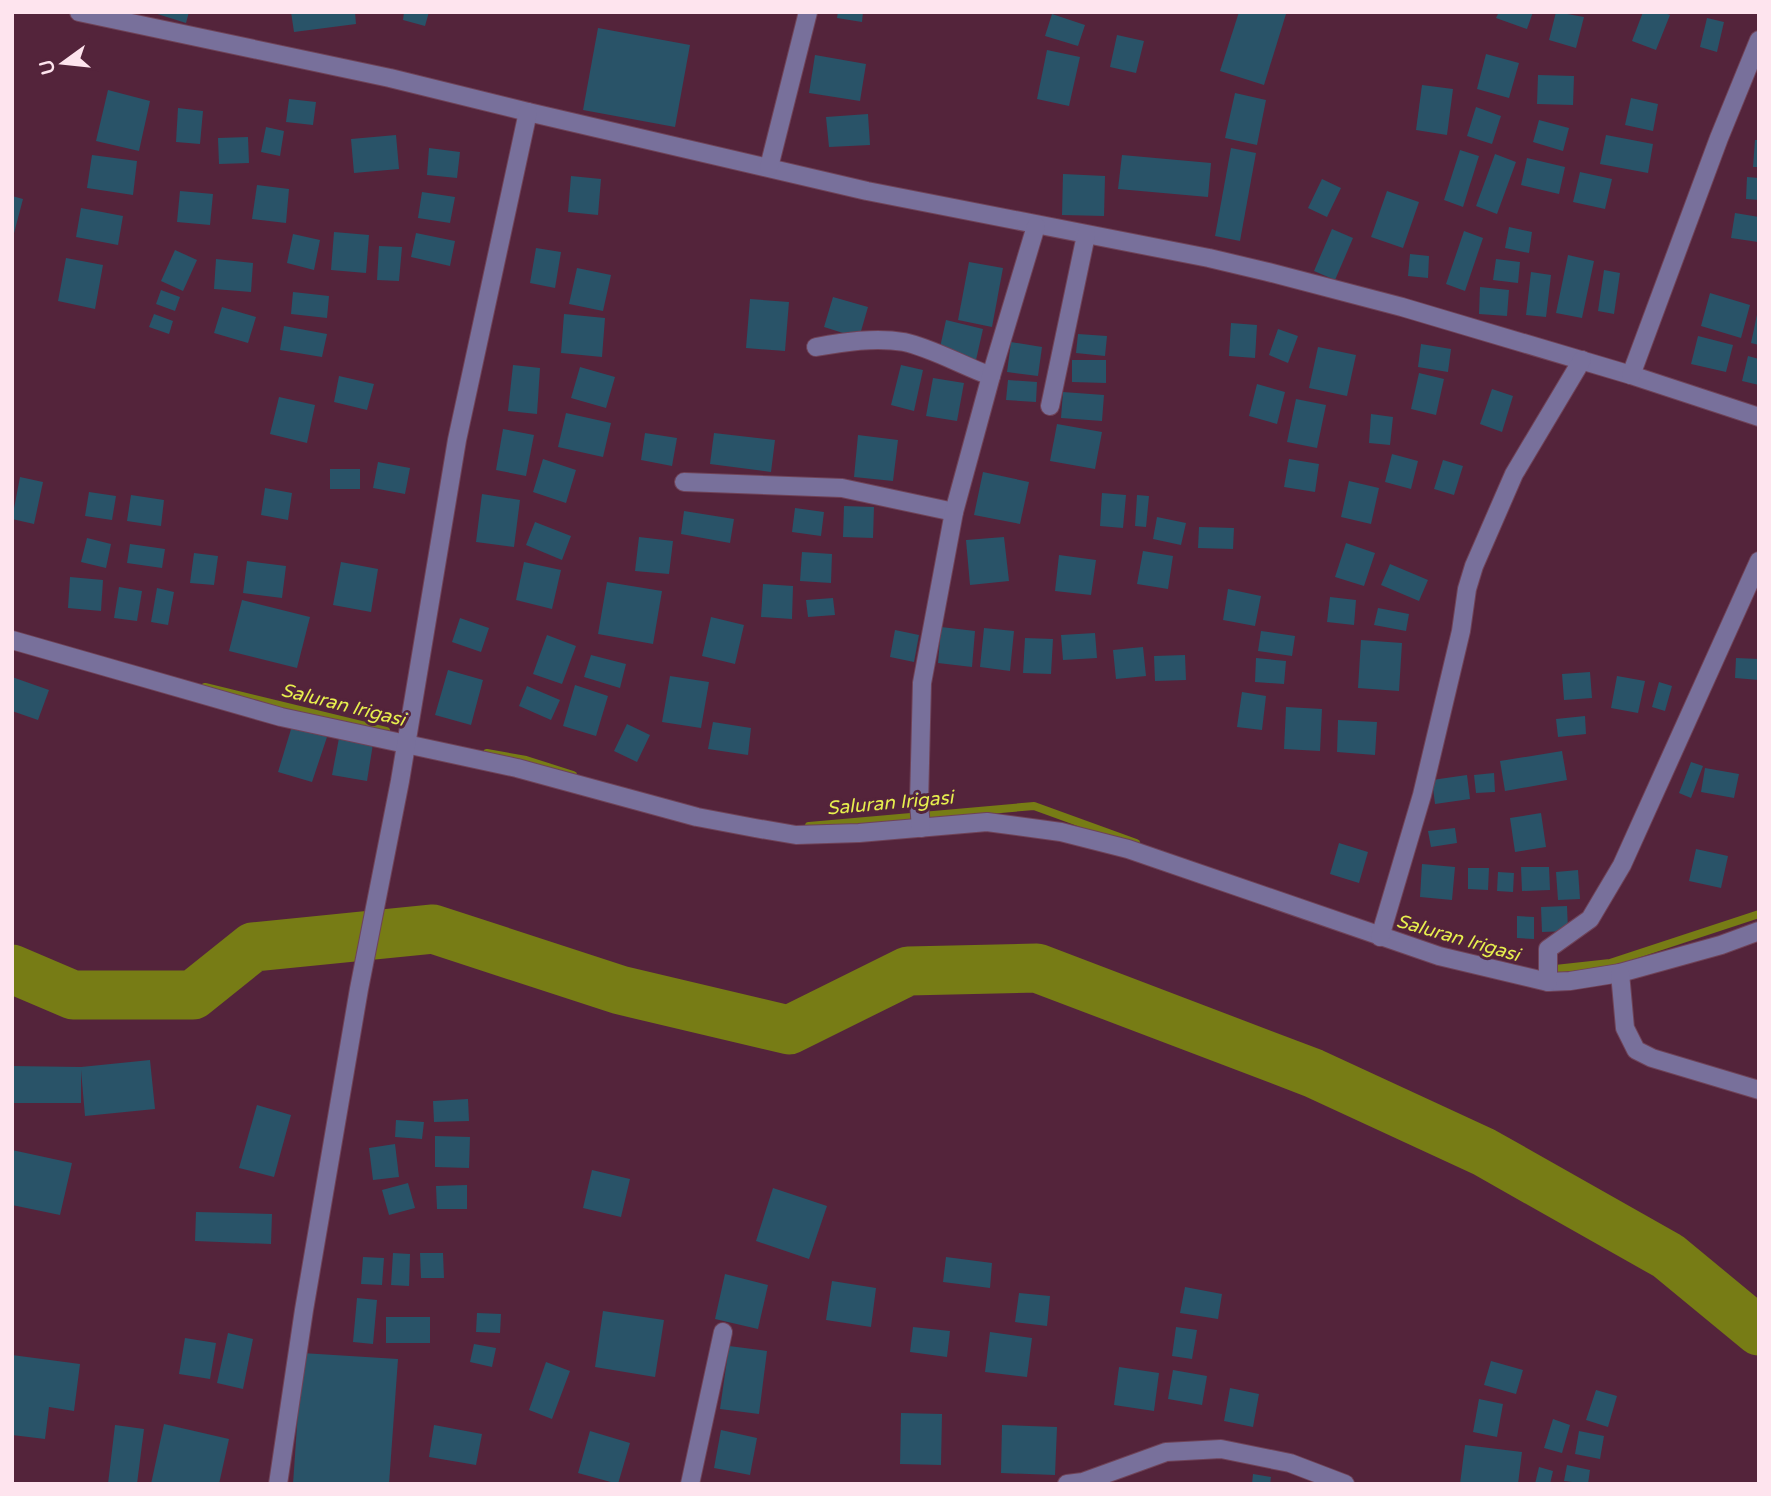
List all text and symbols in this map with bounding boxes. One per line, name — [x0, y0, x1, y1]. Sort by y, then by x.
north arrow — [28, 28, 98, 98]
text: U — [35, 57, 60, 77]
water label: Saluran Irigasi — [279, 679, 409, 732]
water label: Saluran Irigasi — [826, 786, 956, 819]
water label: Saluran Irigasi — [1394, 910, 1524, 967]

